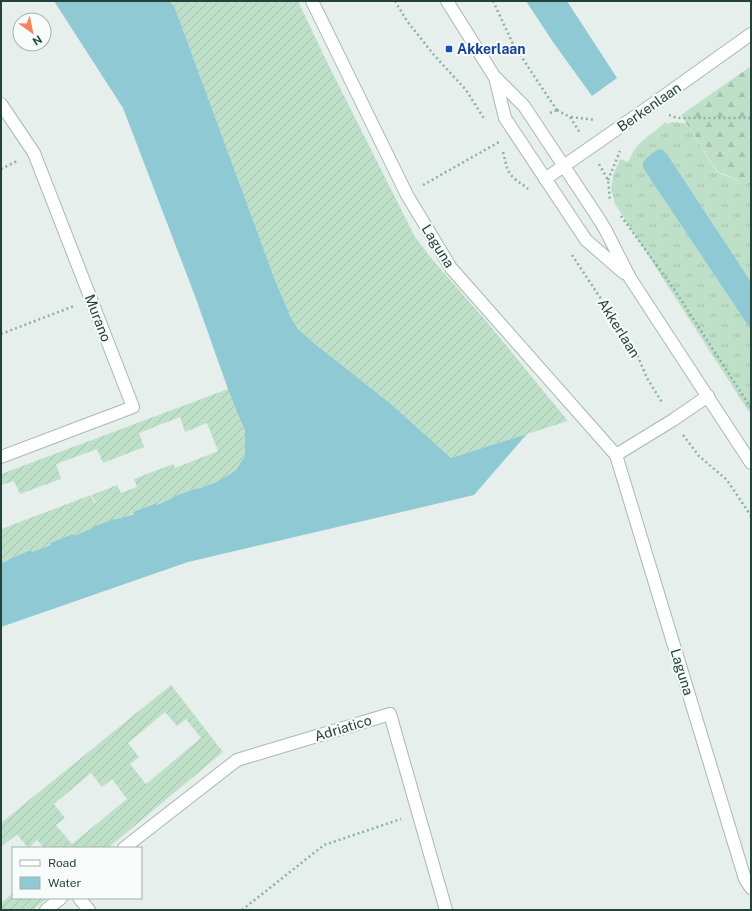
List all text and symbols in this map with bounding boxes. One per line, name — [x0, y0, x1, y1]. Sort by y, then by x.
north arrow — [12, 12, 52, 52]
text: N — [31, 33, 44, 48]
place label: Akkerlaan — [457, 41, 526, 57]
marker: Akkerlaan — [444, 44, 454, 54]
street label: Berkenlaan — [614, 79, 684, 135]
street label: Laguna — [418, 221, 458, 271]
street label: Murano — [82, 292, 114, 344]
street label: Akkerlaan — [595, 296, 643, 360]
street label: Laguna — [667, 647, 697, 697]
street label: Adriatico — [312, 712, 374, 744]
legend — [12, 847, 142, 899]
text: Road — [48, 856, 76, 870]
text: Water — [48, 876, 82, 890]

